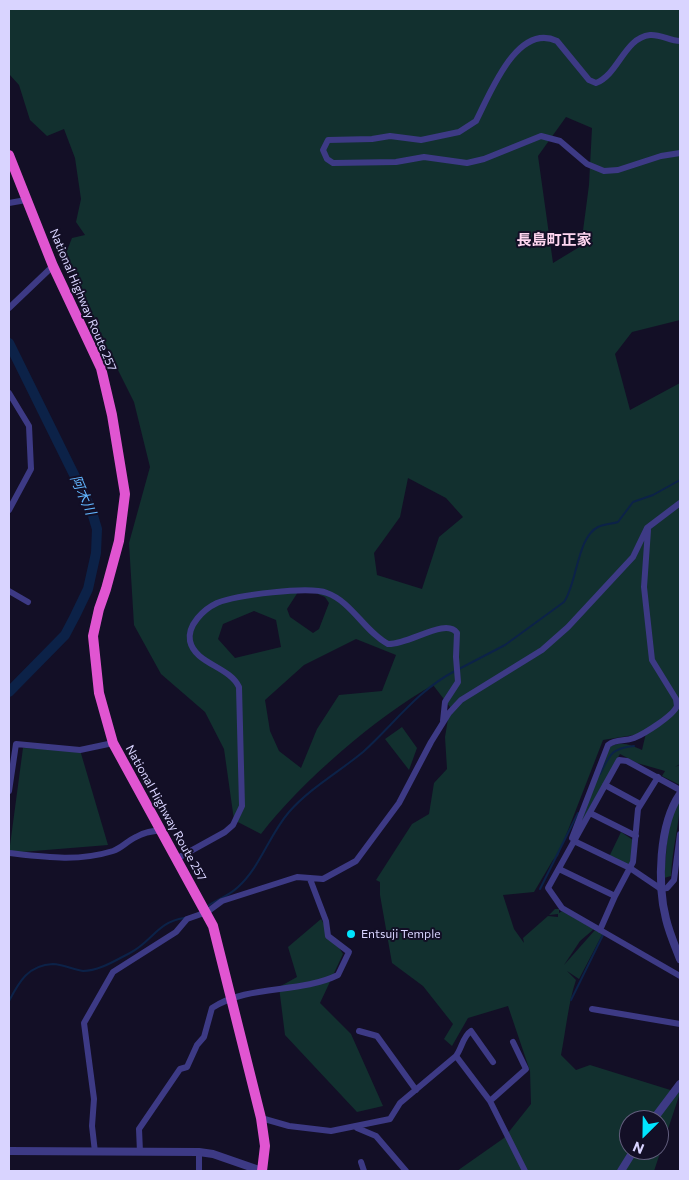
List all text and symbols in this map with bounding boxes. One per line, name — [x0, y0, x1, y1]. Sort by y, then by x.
street label: National Highway Route 257 — [46, 227, 120, 373]
district label: 長島町正家 — [517, 231, 591, 249]
water label: 阿木川 — [67, 472, 99, 518]
street label: National Highway Route 257 — [123, 742, 209, 884]
place label: Entsuji Temple — [361, 927, 441, 941]
marker: Entsuji Temple — [345, 928, 357, 940]
north arrow — [619, 1110, 669, 1160]
text: N — [630, 1138, 646, 1158]

